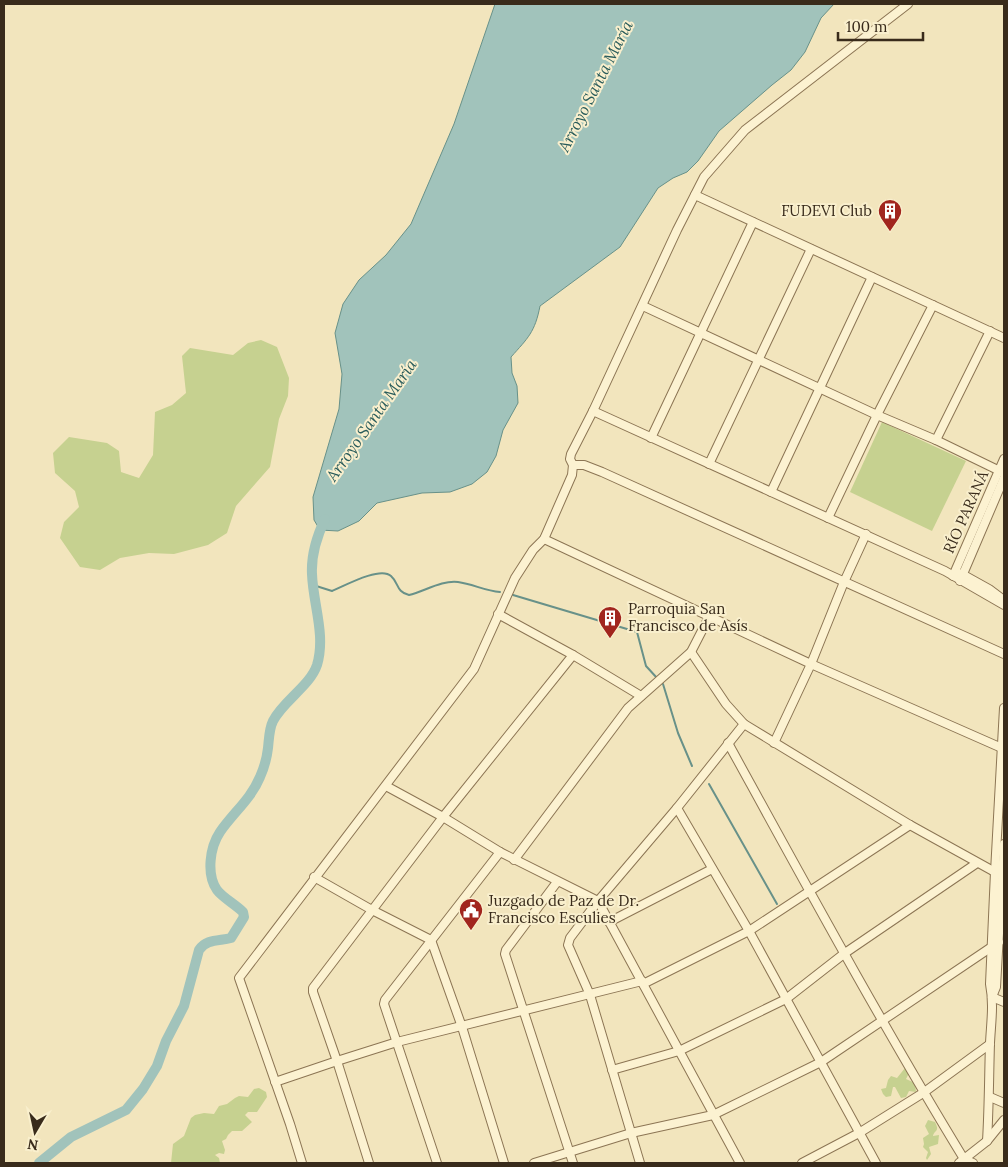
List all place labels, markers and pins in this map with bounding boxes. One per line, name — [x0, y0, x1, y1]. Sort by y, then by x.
building icon: FUDEVI Club — [877, 198, 903, 232]
place label: FUDEVI Club — [781, 201, 872, 220]
place label: Parroquia San Francisco de Asís — [628, 599, 748, 635]
building icon: Parroquia San Francisco de Asís — [597, 605, 623, 639]
place label: Juzgado de Paz de Dr. Francisco Esculies — [487, 891, 639, 927]
public building icon: Juzgado de Paz de Dr. Francisco Esculies — [458, 897, 484, 931]

